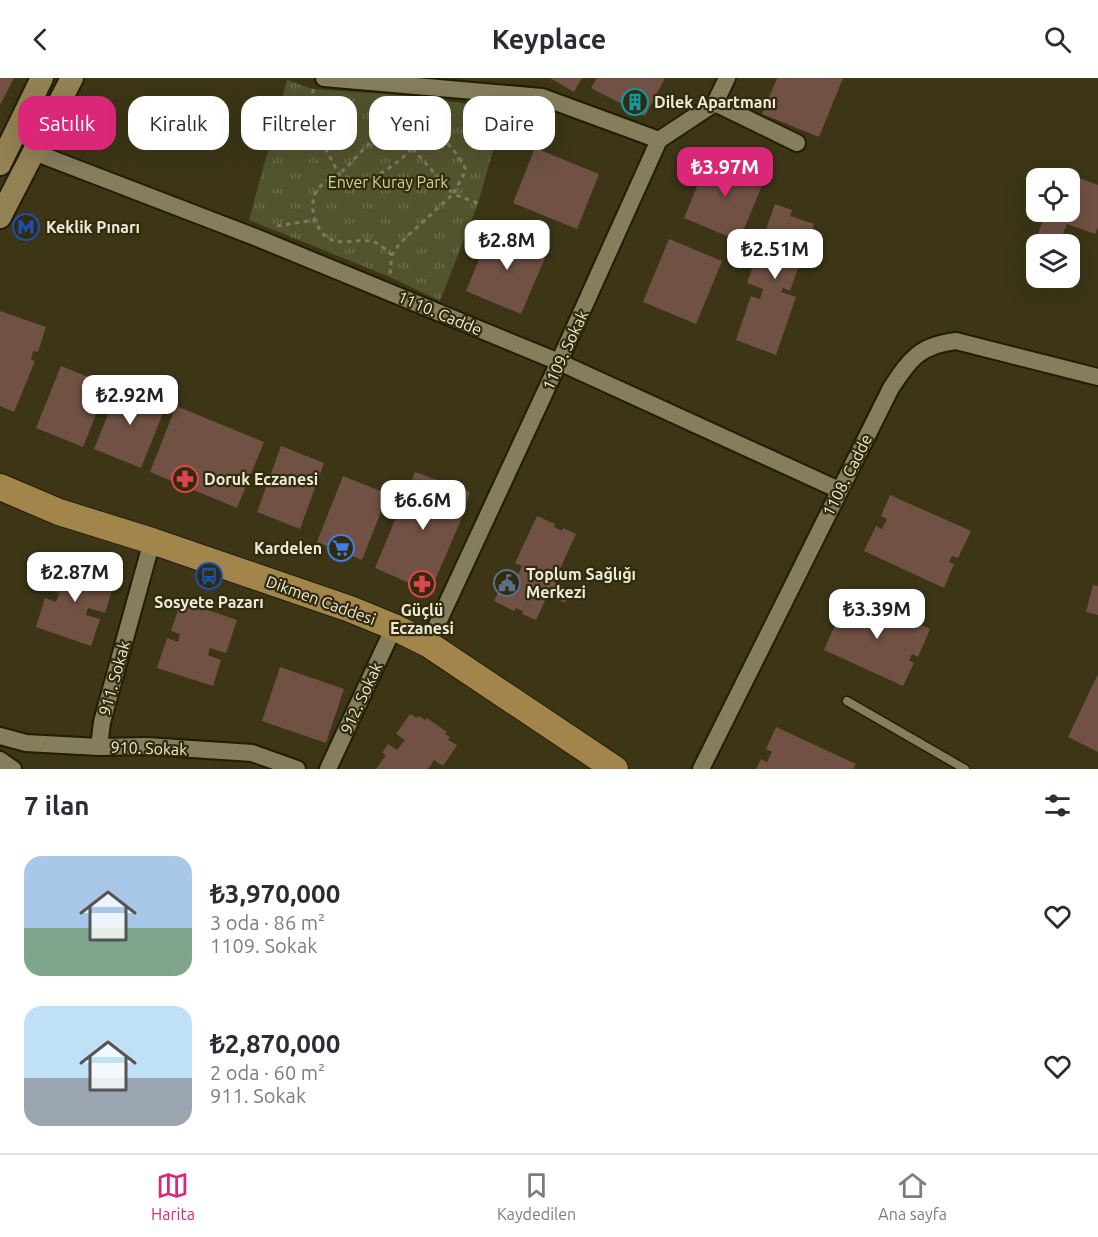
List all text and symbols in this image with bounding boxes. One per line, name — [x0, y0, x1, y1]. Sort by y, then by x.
icon: back — [24, 23, 57, 56]
icon: search — [1041, 23, 1074, 56]
text: Keyplace — [492, 24, 606, 54]
building icon: Dilek Apartmanı — [620, 87, 650, 117]
place label: Dilek Apartmanı — [654, 93, 776, 111]
chip: Satılık — [18, 96, 116, 150]
chip: Kiralık — [128, 96, 229, 150]
chip: Filtreler — [241, 96, 357, 150]
chip: Yeni — [369, 96, 451, 150]
chip: Daire — [463, 96, 555, 150]
pin: ₺3.97M — [676, 147, 774, 198]
text: ₺3.97M — [691, 155, 759, 178]
map controls — [1026, 168, 1080, 288]
button: locate — [1026, 168, 1080, 222]
park label: Enver Kuray Park — [328, 173, 448, 191]
metro station icon: Keklik Pınarı — [11, 212, 41, 242]
place label: Keklik Pınarı — [46, 218, 140, 236]
pin: ₺2.8M — [465, 220, 549, 271]
text: ₺2.8M — [479, 228, 535, 251]
pin: ₺2.51M — [726, 229, 824, 280]
button: layers — [1026, 234, 1080, 288]
text: ₺2.51M — [741, 237, 809, 260]
street label: 1110. Cadde — [395, 287, 485, 339]
street label: 1109. Sokak — [539, 307, 591, 393]
pin: ₺2.92M — [81, 375, 179, 426]
text: ₺2.92M — [96, 383, 164, 406]
street label: 1108. Cadde — [819, 431, 875, 519]
pharmacy icon: Doruk Eczanesi — [170, 464, 200, 494]
place label: Doruk Eczanesi — [204, 470, 318, 488]
pin: ₺6.6M — [381, 480, 465, 531]
text: ₺6.6M — [395, 488, 451, 511]
supermarket icon: Kardelen — [326, 533, 356, 563]
place label: Kardelen — [254, 539, 322, 557]
pin: ₺2.87M — [26, 552, 124, 603]
text: ₺2.87M — [41, 560, 109, 583]
bus stop icon: Sosyete Pazarı — [194, 561, 224, 591]
place label: Toplum Sağlığı Merkezi — [526, 565, 636, 601]
public building icon: Toplum Sağlığı Merkezi — [492, 568, 522, 598]
pharmacy icon: Güçlü Eczanesi — [407, 569, 437, 599]
street label: Dikmen Caddesi — [264, 572, 378, 628]
pin: ₺3.39M — [828, 589, 926, 640]
place label: Sosyete Pazarı — [154, 593, 264, 611]
text: ₺3.39M — [843, 597, 911, 620]
place label: Güçlü Eczanesi — [390, 601, 454, 637]
street label: 911. Sokak — [95, 639, 133, 717]
street label: 912. Sokak — [337, 659, 385, 737]
street label: 910. Sokak — [110, 738, 188, 758]
icon: filters — [1041, 789, 1074, 822]
text: 7 ilan — [24, 791, 90, 820]
text: ₺3,970,000 — [210, 879, 340, 908]
icon: home — [72, 880, 144, 952]
icon: heart — [1041, 900, 1074, 933]
text: 3 oda · 86 m² — [210, 911, 325, 934]
text: 1109. Sokak — [210, 934, 317, 957]
text: ₺2,870,000 — [210, 1029, 340, 1058]
icon: home — [72, 1030, 144, 1102]
icon: heart — [1041, 1050, 1074, 1083]
text: 2 oda · 60 m² — [210, 1061, 325, 1084]
text: 911. Sokak — [210, 1084, 306, 1107]
tab: Harita — [151, 1169, 195, 1223]
tab: Kaydedilen — [497, 1169, 576, 1223]
tab: Ana sayfa — [878, 1169, 947, 1223]

